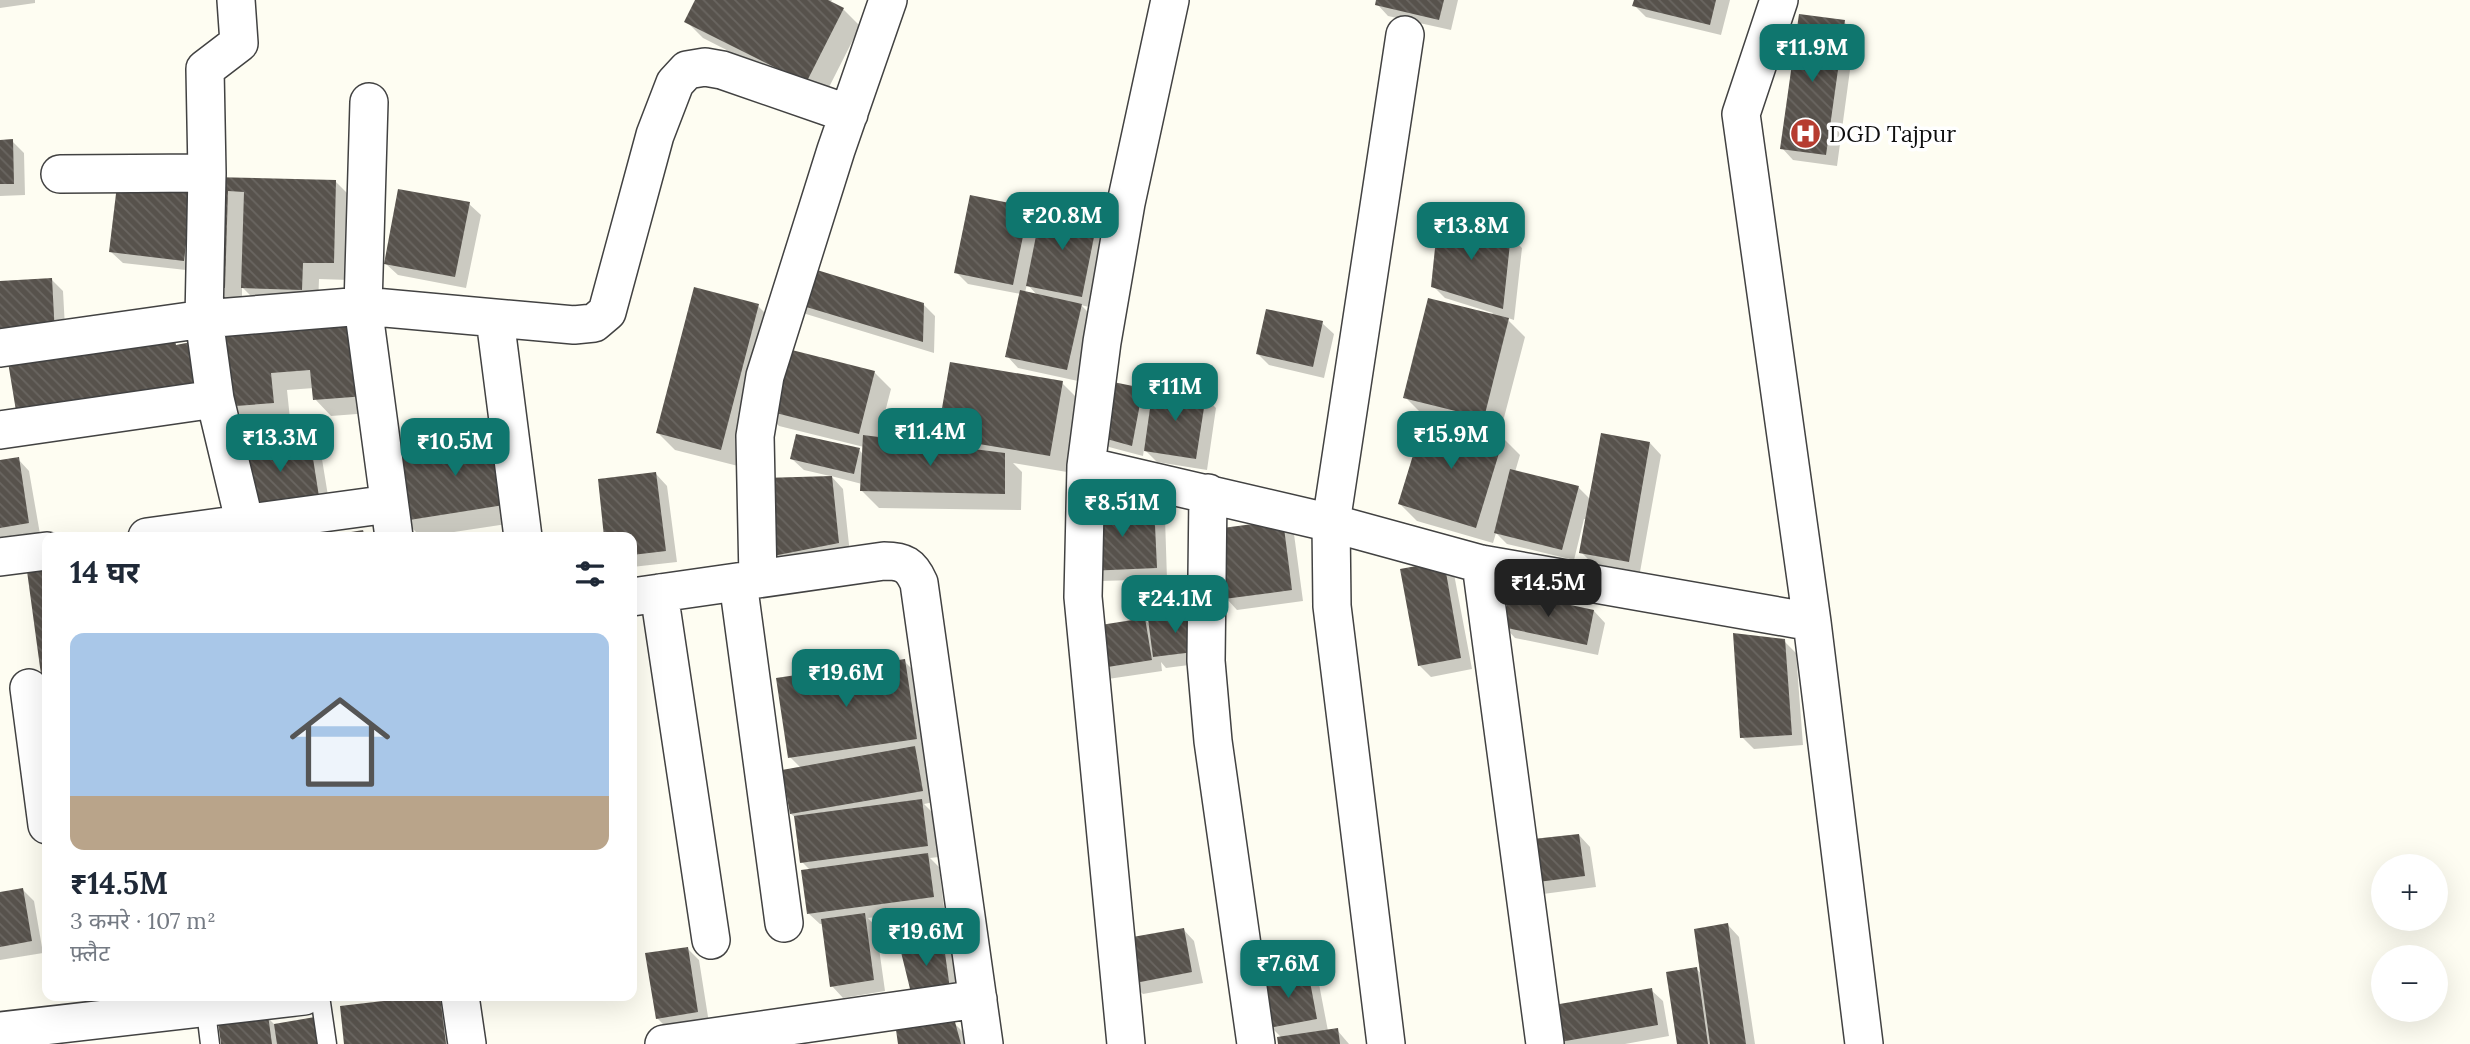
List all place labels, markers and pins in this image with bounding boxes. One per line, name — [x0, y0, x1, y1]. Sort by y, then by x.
pin: ₹11.9M — [1755, 24, 1869, 84]
hospital icon: DGD Tajpur — [1789, 116, 1823, 150]
place label: DGD Tajpur — [1829, 119, 1956, 148]
pin: ₹20.8M — [1005, 192, 1119, 252]
pin: ₹13.8M — [1414, 202, 1528, 262]
pin: ₹11M — [1134, 364, 1216, 423]
pin: ₹11.4M — [873, 408, 987, 468]
pin: ₹15.9M — [1394, 412, 1508, 471]
pin: ₹13.3M — [223, 414, 337, 474]
pin: ₹10.5M — [398, 419, 512, 478]
pin: ₹8.51M — [1065, 480, 1179, 539]
pin: ₹14.5M — [1491, 560, 1605, 619]
pin: ₹24.1M — [1118, 576, 1232, 635]
pin: ₹19.6M — [789, 650, 903, 709]
pin: ₹19.6M — [869, 908, 983, 968]
pin: ₹7.6M — [1239, 940, 1337, 1000]

